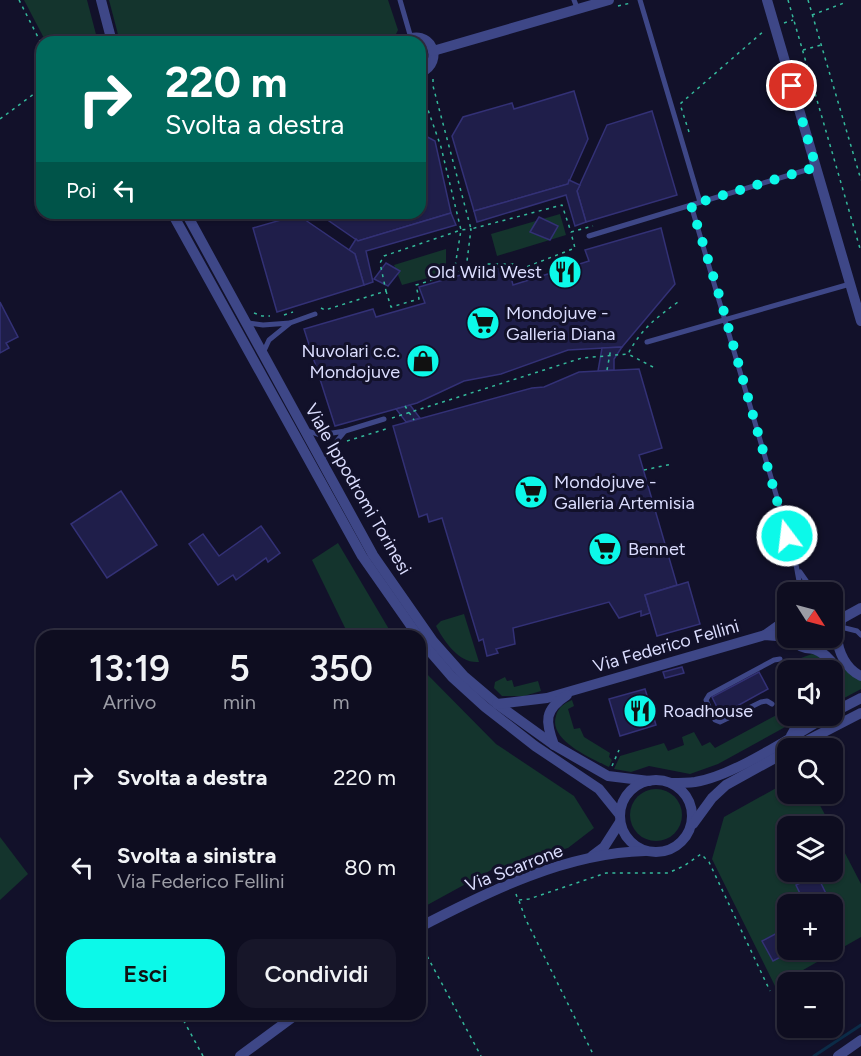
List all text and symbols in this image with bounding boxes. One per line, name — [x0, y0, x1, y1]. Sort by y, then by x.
text: 220 m — [165, 57, 287, 108]
icon: right — [66, 60, 144, 138]
pin — [766, 60, 817, 111]
icon: arrive — [775, 69, 808, 102]
text: Svolta a destra — [165, 108, 344, 141]
icon: left — [108, 174, 141, 207]
text: Poi — [66, 177, 96, 204]
restaurant icon: Old Wild West — [547, 254, 583, 290]
place label: Old Wild West — [427, 261, 542, 283]
place label: Mondojuve - Galleria Diana — [506, 302, 615, 345]
supermarket icon: Mondojuve - Galleria Diana — [465, 305, 501, 341]
place label: Nuvolari c.c. Mondojuve — [302, 340, 400, 383]
shop icon: Nuvolari c.c. Mondojuve — [405, 343, 441, 379]
street label: Viale Ippodromi Torinesi — [300, 400, 416, 578]
place label: Mondojuve - Galleria Artemisia — [554, 471, 695, 514]
supermarket icon: Mondojuve - Galleria Artemisia — [513, 474, 549, 510]
position arrow — [755, 504, 819, 568]
supermarket icon: Bennet — [587, 531, 623, 567]
place label: Bennet — [628, 538, 686, 560]
north arrow — [777, 582, 843, 648]
map controls — [777, 582, 843, 1038]
street label: Via Federico Fellini — [590, 615, 742, 677]
text: 13:19 — [89, 647, 170, 690]
text: 5 — [229, 647, 250, 690]
text: 350 — [309, 647, 373, 690]
button: sound — [777, 660, 843, 726]
text: Arrivo — [103, 690, 156, 714]
text: min — [223, 690, 256, 714]
text: m — [332, 690, 349, 714]
restaurant icon: Roadhouse — [622, 693, 658, 729]
place label: Roadhouse — [663, 700, 753, 722]
button: search — [777, 738, 843, 804]
icon: right — [66, 761, 99, 794]
text: Svolta a destra — [117, 764, 267, 791]
text: 220 m — [333, 764, 396, 791]
button: layers — [777, 816, 843, 882]
street label: Via Scarrone — [462, 839, 566, 897]
text: Svolta a sinistra — [117, 842, 276, 869]
icon: left — [66, 851, 99, 884]
text: 80 m — [344, 854, 396, 881]
text: Via Federico Fellini — [117, 869, 285, 893]
button: + — [777, 894, 843, 960]
button: Esci — [66, 939, 225, 1008]
button: Condividi — [237, 939, 396, 1008]
button: − — [777, 972, 843, 1038]

